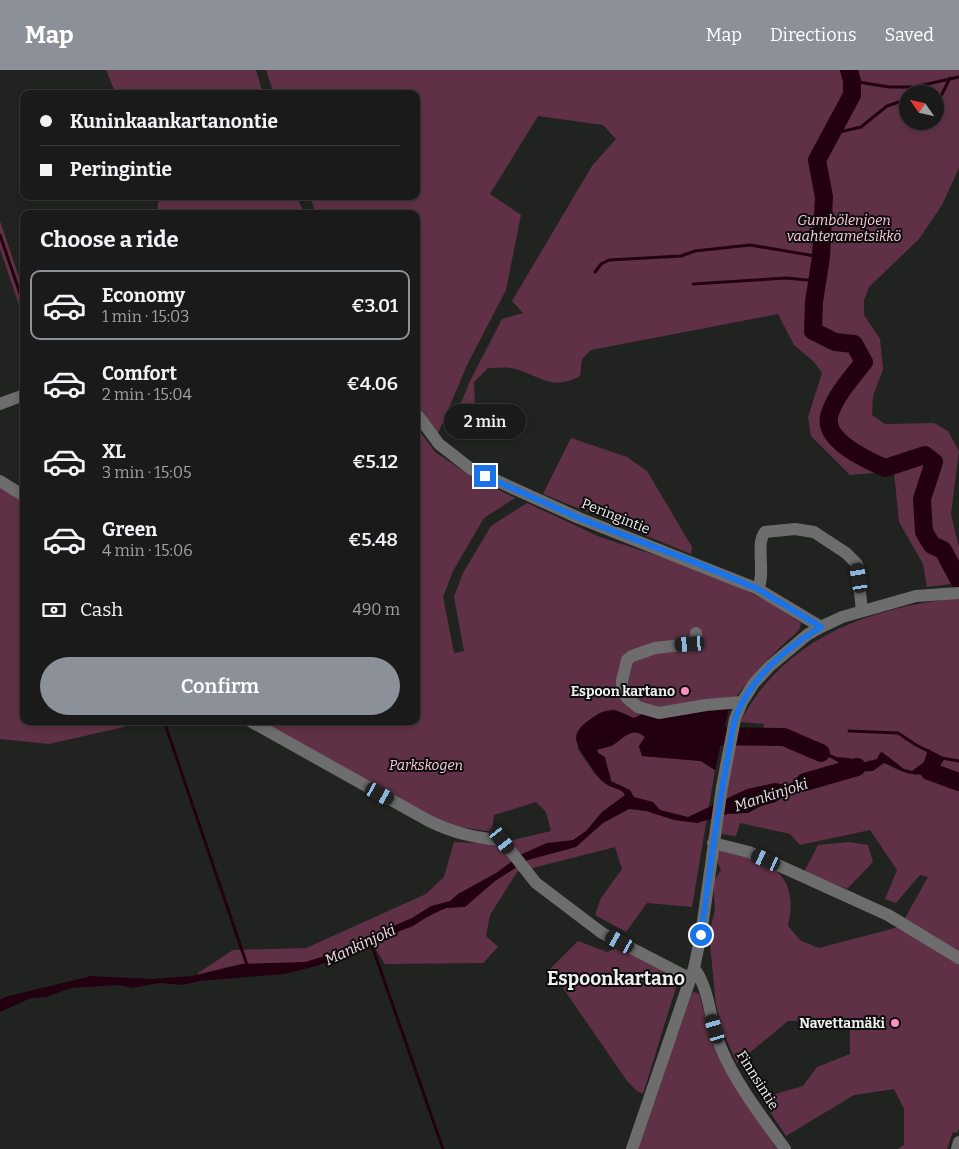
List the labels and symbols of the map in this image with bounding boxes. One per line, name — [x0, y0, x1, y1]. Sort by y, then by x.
north arrow — [899, 85, 944, 130]
park label: Gumbölenjoen vaahterametsikkö — [787, 212, 901, 245]
callout: 2 min — [444, 404, 526, 438]
route end — [474, 465, 496, 487]
street label: Peringintie — [579, 495, 653, 538]
car — [849, 562, 868, 594]
car — [674, 635, 705, 653]
place label: Espoon kartano — [571, 683, 675, 700]
marker: Espoon kartano — [679, 685, 691, 697]
park label: Parkskogen — [389, 757, 463, 774]
water label: Mankinjoki — [732, 775, 810, 815]
car — [363, 780, 396, 808]
car — [486, 824, 517, 856]
car — [749, 847, 782, 873]
water label: Mankinjoki — [322, 921, 398, 969]
route start — [690, 924, 712, 946]
car — [603, 928, 636, 956]
district label: Espoonkartano — [547, 967, 685, 990]
car — [703, 1012, 726, 1046]
place label: Navettamäki — [799, 1015, 886, 1032]
marker: Navettamäki — [889, 1017, 901, 1029]
street label: Finnsintie — [733, 1048, 782, 1113]

